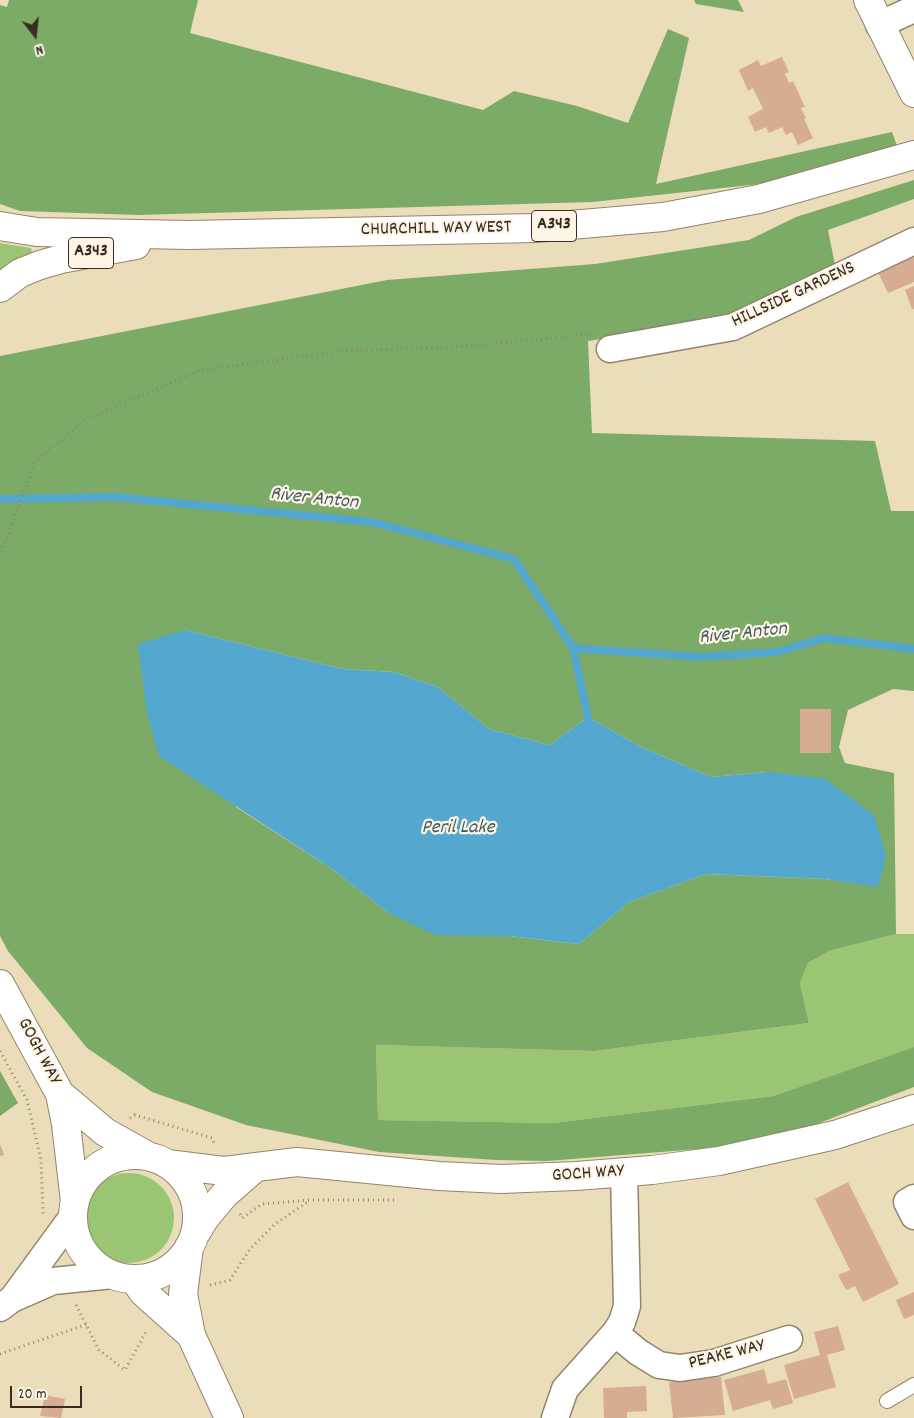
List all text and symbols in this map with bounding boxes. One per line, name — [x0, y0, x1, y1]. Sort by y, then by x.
north arrow — [10, 10, 60, 60]
text: N — [33, 39, 45, 60]
road number: A343 — [532, 210, 576, 242]
street label: CHURCHILL WAY WEST — [361, 217, 511, 243]
road number: A343 — [68, 238, 114, 268]
street label: HILLSIDE GARDENS — [729, 257, 859, 335]
water label: River Anton — [269, 483, 359, 517]
water label: River Anton — [698, 618, 788, 652]
water label: Peril Lake — [422, 817, 494, 841]
street label: GOGH WAY — [11, 1015, 65, 1089]
street label: GOCH WAY — [551, 1161, 625, 1189]
street label: PEAKE WAY — [687, 1336, 767, 1376]
scale bar — [12, 1376, 85, 1408]
text: 20 m — [18, 1384, 46, 1406]

